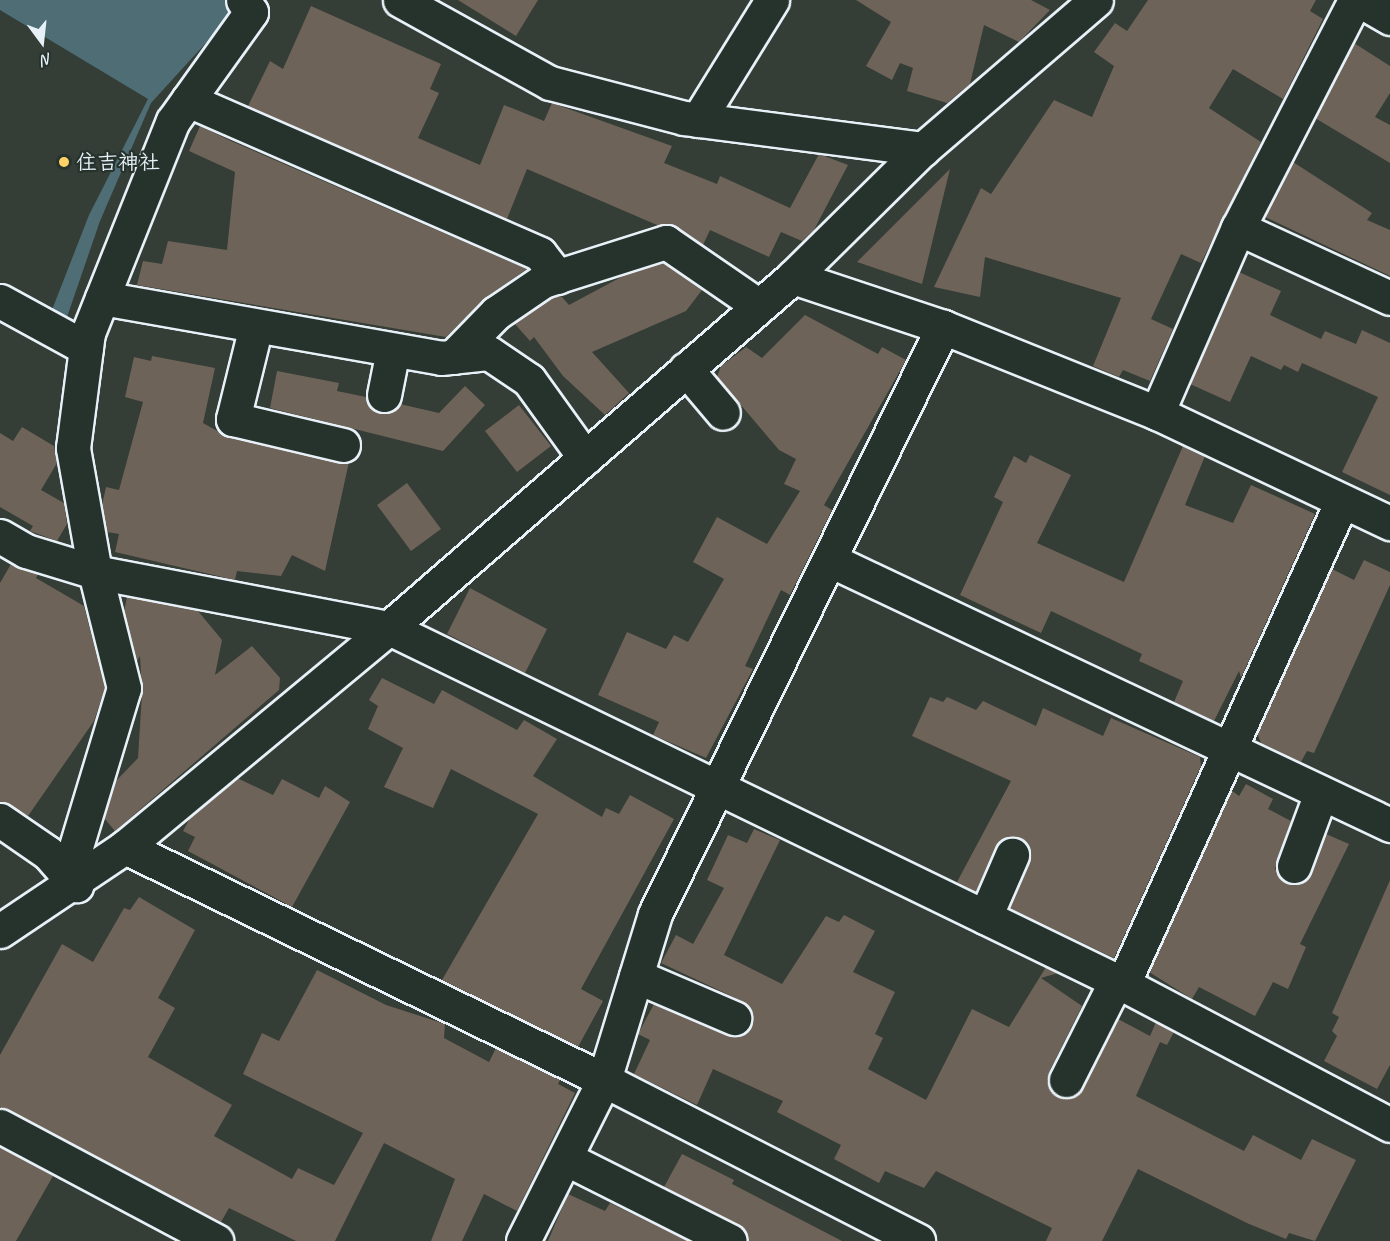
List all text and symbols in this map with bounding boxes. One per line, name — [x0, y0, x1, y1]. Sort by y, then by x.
north arrow — [12, 12, 72, 72]
text: N — [39, 48, 54, 70]
place label: 住吉神社 — [76, 149, 160, 175]
marker: 住吉神社 — [57, 155, 71, 169]

